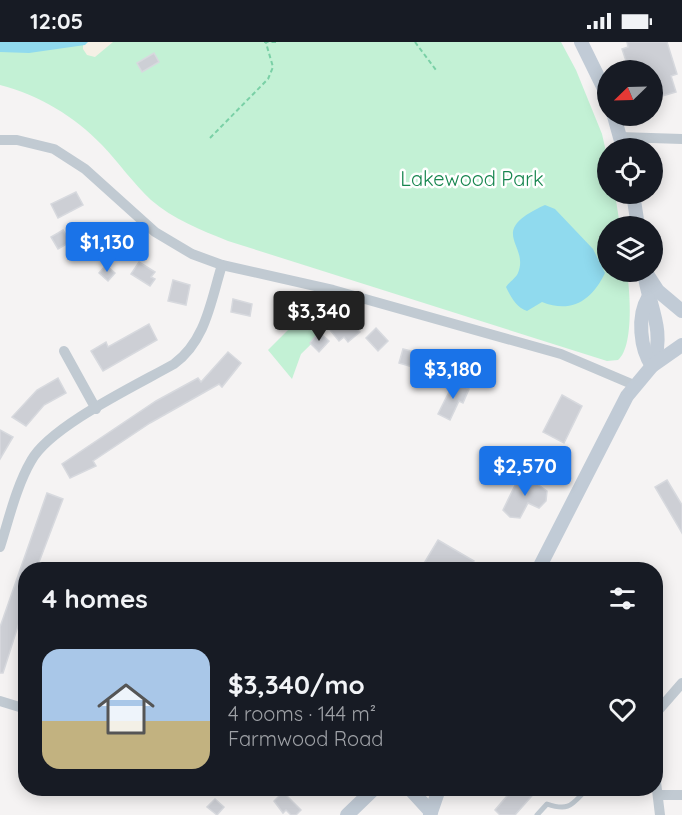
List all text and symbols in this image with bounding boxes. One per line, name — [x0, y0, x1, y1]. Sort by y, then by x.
text: 12:05 — [30, 7, 83, 35]
north arrow — [597, 60, 663, 126]
map controls — [597, 60, 663, 282]
button: locate — [597, 138, 663, 204]
park label: Lakewood Park — [400, 166, 544, 191]
button: layers — [597, 216, 663, 282]
pin: $1,130 — [58, 222, 156, 273]
text: $1,130 — [80, 229, 134, 254]
pin: $3,340 — [270, 291, 368, 342]
text: $3,340 — [288, 298, 350, 323]
pin: $3,180 — [404, 349, 502, 400]
text: $3,180 — [424, 356, 482, 381]
pin: $2,570 — [476, 446, 574, 497]
text: $2,570 — [493, 453, 557, 478]
text: 4 homes — [42, 582, 148, 615]
icon: filters — [606, 582, 639, 615]
text: $3,340/mo — [228, 668, 365, 701]
icon: home — [90, 673, 162, 745]
icon: heart — [606, 693, 639, 726]
text: 4 rooms · 144 m² — [228, 701, 376, 726]
text: Farmwood Road — [228, 726, 383, 751]

